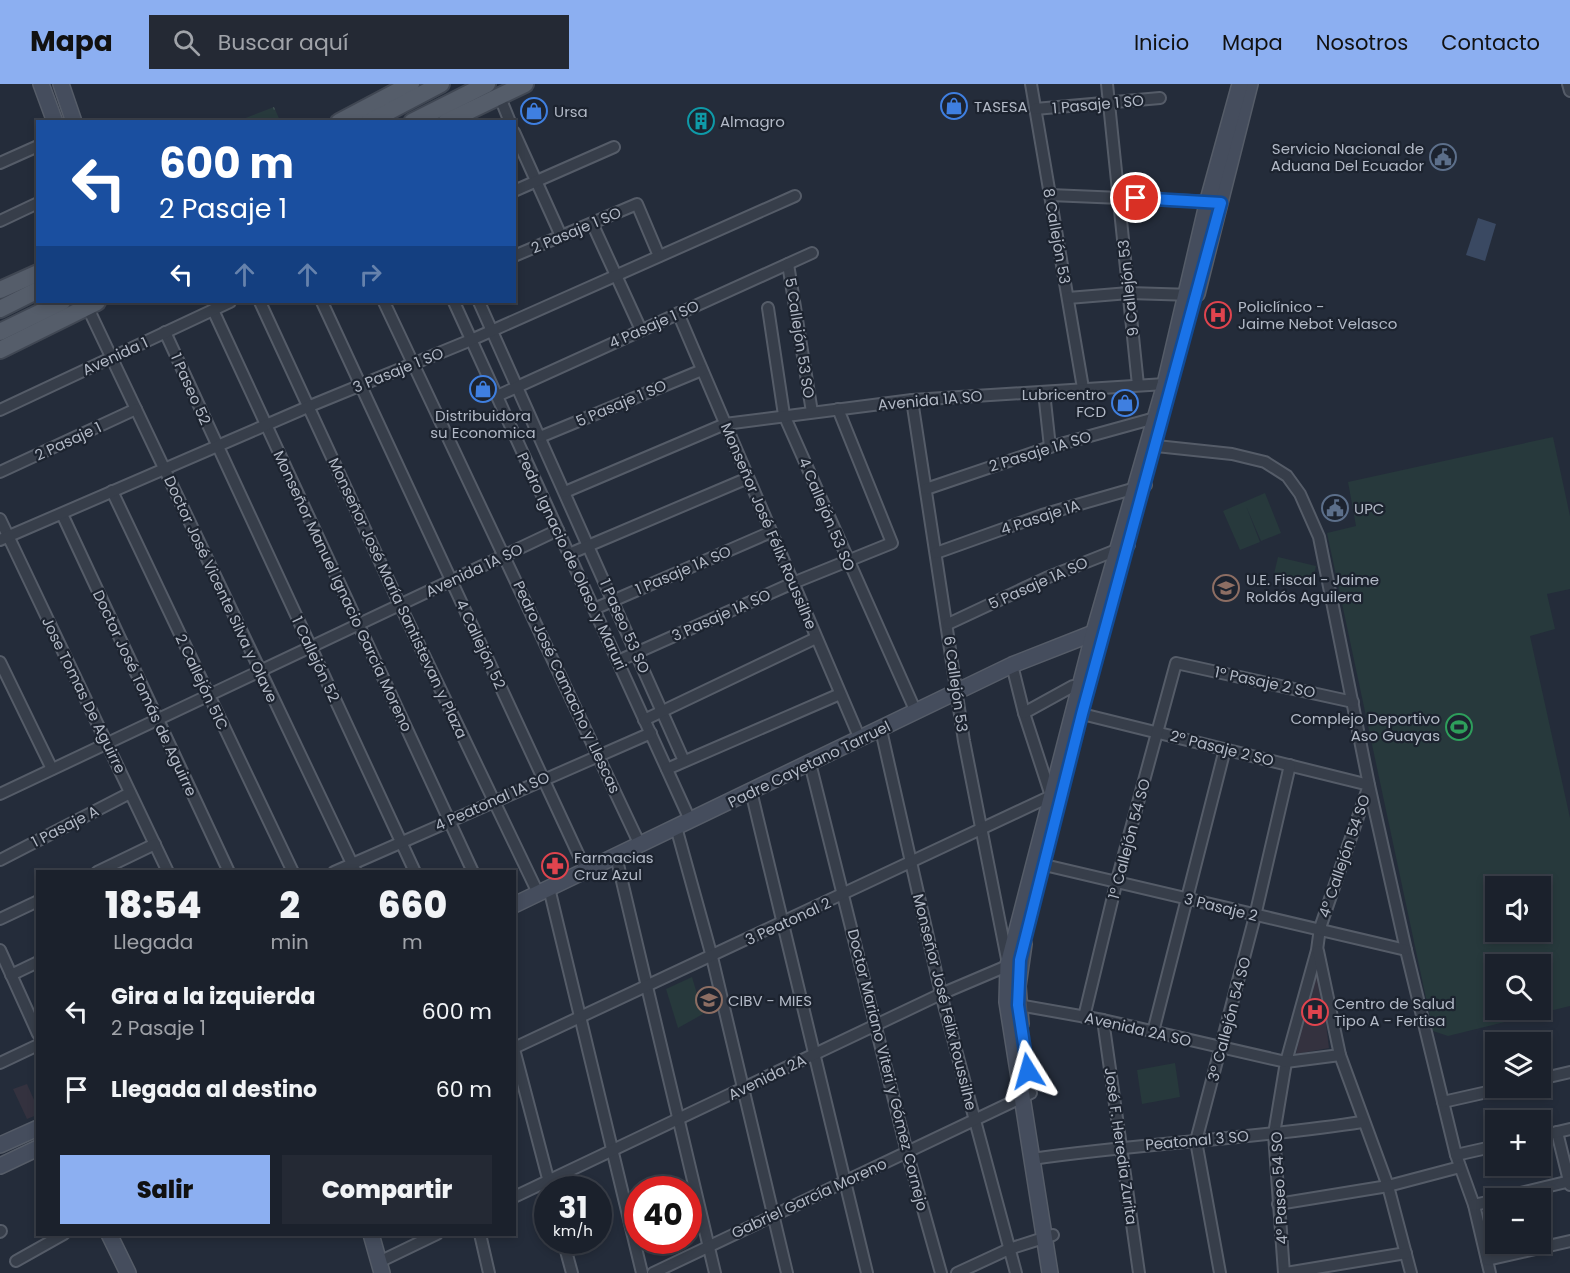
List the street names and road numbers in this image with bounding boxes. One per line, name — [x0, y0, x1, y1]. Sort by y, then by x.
street label: 1 Pasaje 1 SO — [1051, 90, 1145, 118]
street label: 8 Callejón 53 — [1038, 186, 1076, 286]
street label: 2 Pasaje 1 SO — [528, 202, 624, 258]
street label: 9 Callejón 53 — [1112, 239, 1144, 337]
street label: 5 Callejón 53 SO — [780, 276, 820, 400]
street label: 4 Pasaje 1 SO — [606, 295, 703, 353]
street label: Avenida 1 — [79, 332, 151, 380]
street label: 3 Pasaje 1 SO — [350, 342, 447, 398]
street label: 1 Paseo 52 — [166, 350, 216, 428]
street label: 5 Pasaje 1 SO — [572, 374, 670, 432]
street label: Avenida 1A SO — [877, 385, 983, 415]
street label: 2 Pasaje 1 — [31, 416, 105, 466]
street label: Monseñor José Félix Roussilhe — [716, 420, 822, 632]
street label: 2 Pasaje 1A SO — [986, 425, 1094, 477]
street label: Monseñor Manuel Ignacio García Moreno — [268, 447, 418, 735]
street label: Pedro Ignacio de Olaso y Maruri — [512, 449, 632, 673]
street label: Monseñor José María Santistevan y Plaza — [323, 454, 473, 742]
street label: 4 Callejón 53 SO — [794, 454, 861, 574]
street label: Doctor José Vicente Silva y Olave — [159, 472, 283, 706]
street label: 4 Pasaje 1A — [998, 494, 1082, 540]
street label: Avenida 1A SO — [422, 538, 526, 602]
street label: 1 Pasaje 1A SO — [632, 540, 734, 600]
street label: 5 Pasaje 1A SO — [985, 552, 1091, 614]
street label: 1 Paseo 53 SO — [595, 575, 655, 677]
street label: Pedro José Camacho y Llescas — [508, 577, 626, 797]
street label: 3 Pasaje 1A SO — [668, 584, 774, 646]
street label: Doctor José Tomás de Aguirre — [88, 586, 202, 800]
street label: 4 Callejón 52 — [451, 596, 511, 692]
street label: Jose Tomas De Aguirre — [37, 613, 131, 777]
street label: 1 Callejón 52 — [287, 613, 345, 705]
street label: 2 Callejón 51C — [171, 631, 233, 733]
street label: 6 Callejón 53 — [939, 634, 973, 734]
street label: 1º Pasaje 2 SO — [1213, 661, 1317, 703]
street label: Padre Cayetano Tarruel — [724, 716, 894, 812]
street label: 2º Pasaje 2 SO — [1168, 725, 1276, 771]
street label: 4 Peatonal 1A SO — [431, 766, 553, 836]
street label: 1º Callejón 54 SO — [1103, 776, 1155, 902]
street label: 4º Callejón 54 SO — [1313, 792, 1375, 920]
street label: 1 Pasaje A — [28, 800, 102, 852]
street label: 3 Pasaje 2 — [1182, 888, 1260, 926]
street label: 3 Peatonal 2 — [742, 892, 834, 950]
street label: Monseñor José Felix Roussilhe — [908, 892, 982, 1112]
street label: Doctor Mariano Viteri y Gómez Cornejo — [843, 927, 933, 1213]
street label: 3º Callejón 54 SO — [1202, 954, 1256, 1084]
street label: Avenida 2A SO — [1083, 1007, 1194, 1052]
street label: Avenida 2A — [725, 1049, 809, 1105]
street label: José F. Heredia Zurita — [1100, 1066, 1142, 1226]
street label: Peatonal 3 SO — [1144, 1125, 1250, 1155]
street label: 4º Paseo 54 SO — [1266, 1131, 1292, 1245]
street label: Gabriel García Moreno — [728, 1153, 890, 1243]

